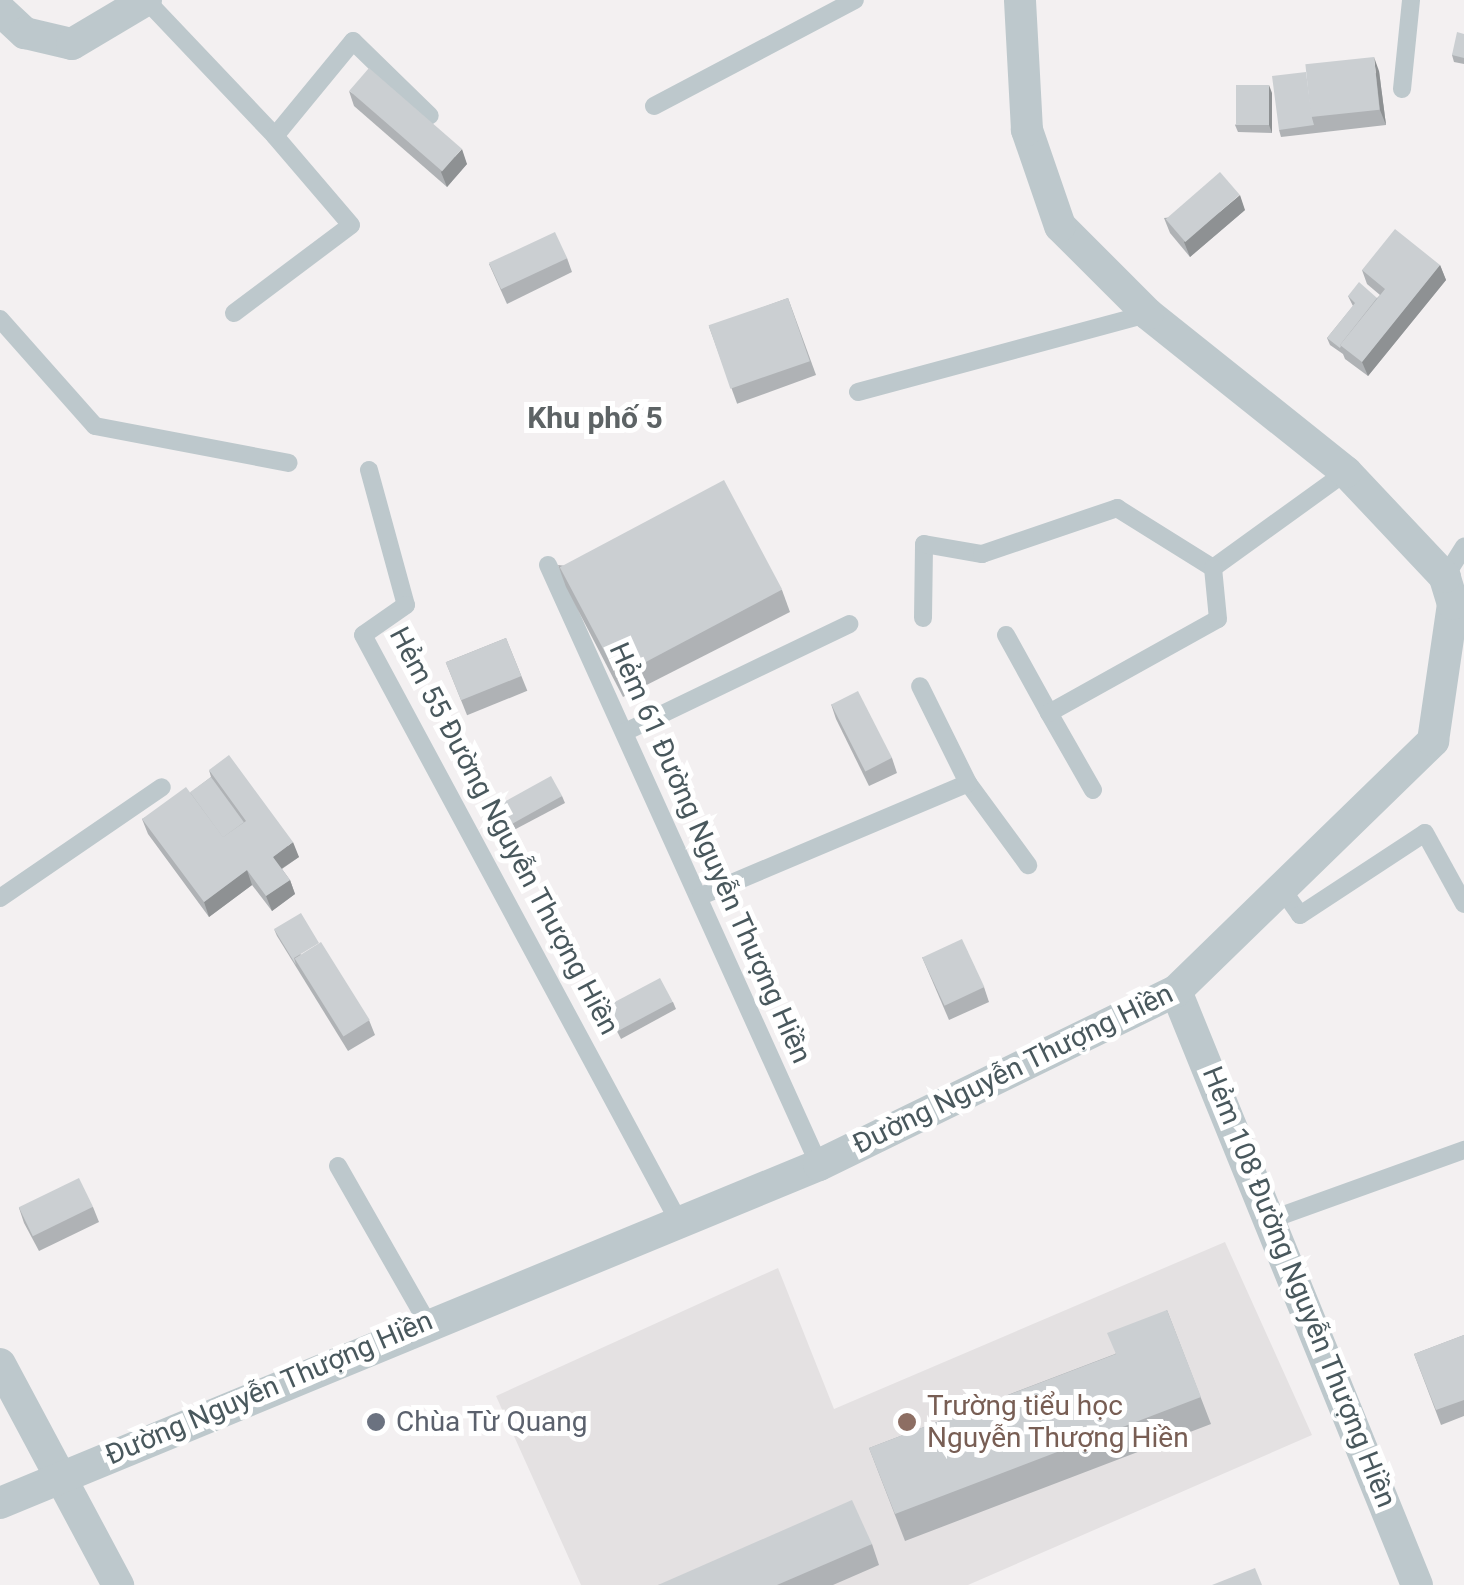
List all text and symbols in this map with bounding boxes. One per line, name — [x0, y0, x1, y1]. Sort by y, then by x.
district label: Khu phố 5 — [527, 400, 663, 436]
street label: Hẻm 55 Đường Nguyễn Thượng Hiền — [382, 621, 626, 1041]
street label: Hẻm 61 Đường Nguyễn Thượng Hiền — [602, 637, 818, 1069]
street label: Đường Nguyễn Thượng Hiền — [847, 977, 1179, 1161]
street label: Hẻm 108 Đường Nguyễn Thượng Hiền — [1195, 1061, 1403, 1513]
street label: Đường Nguyễn Thượng Hiền — [100, 1304, 438, 1472]
place label: Trường tiểu học Nguyễn Thượng Hiền — [927, 1389, 1189, 1455]
place label: Chùa Từ Quang — [396, 1405, 588, 1439]
marker: Chùa Từ Quang — [365, 1411, 387, 1433]
marker: Trường tiểu học Nguyễn Thượng Hiền — [896, 1411, 918, 1433]

